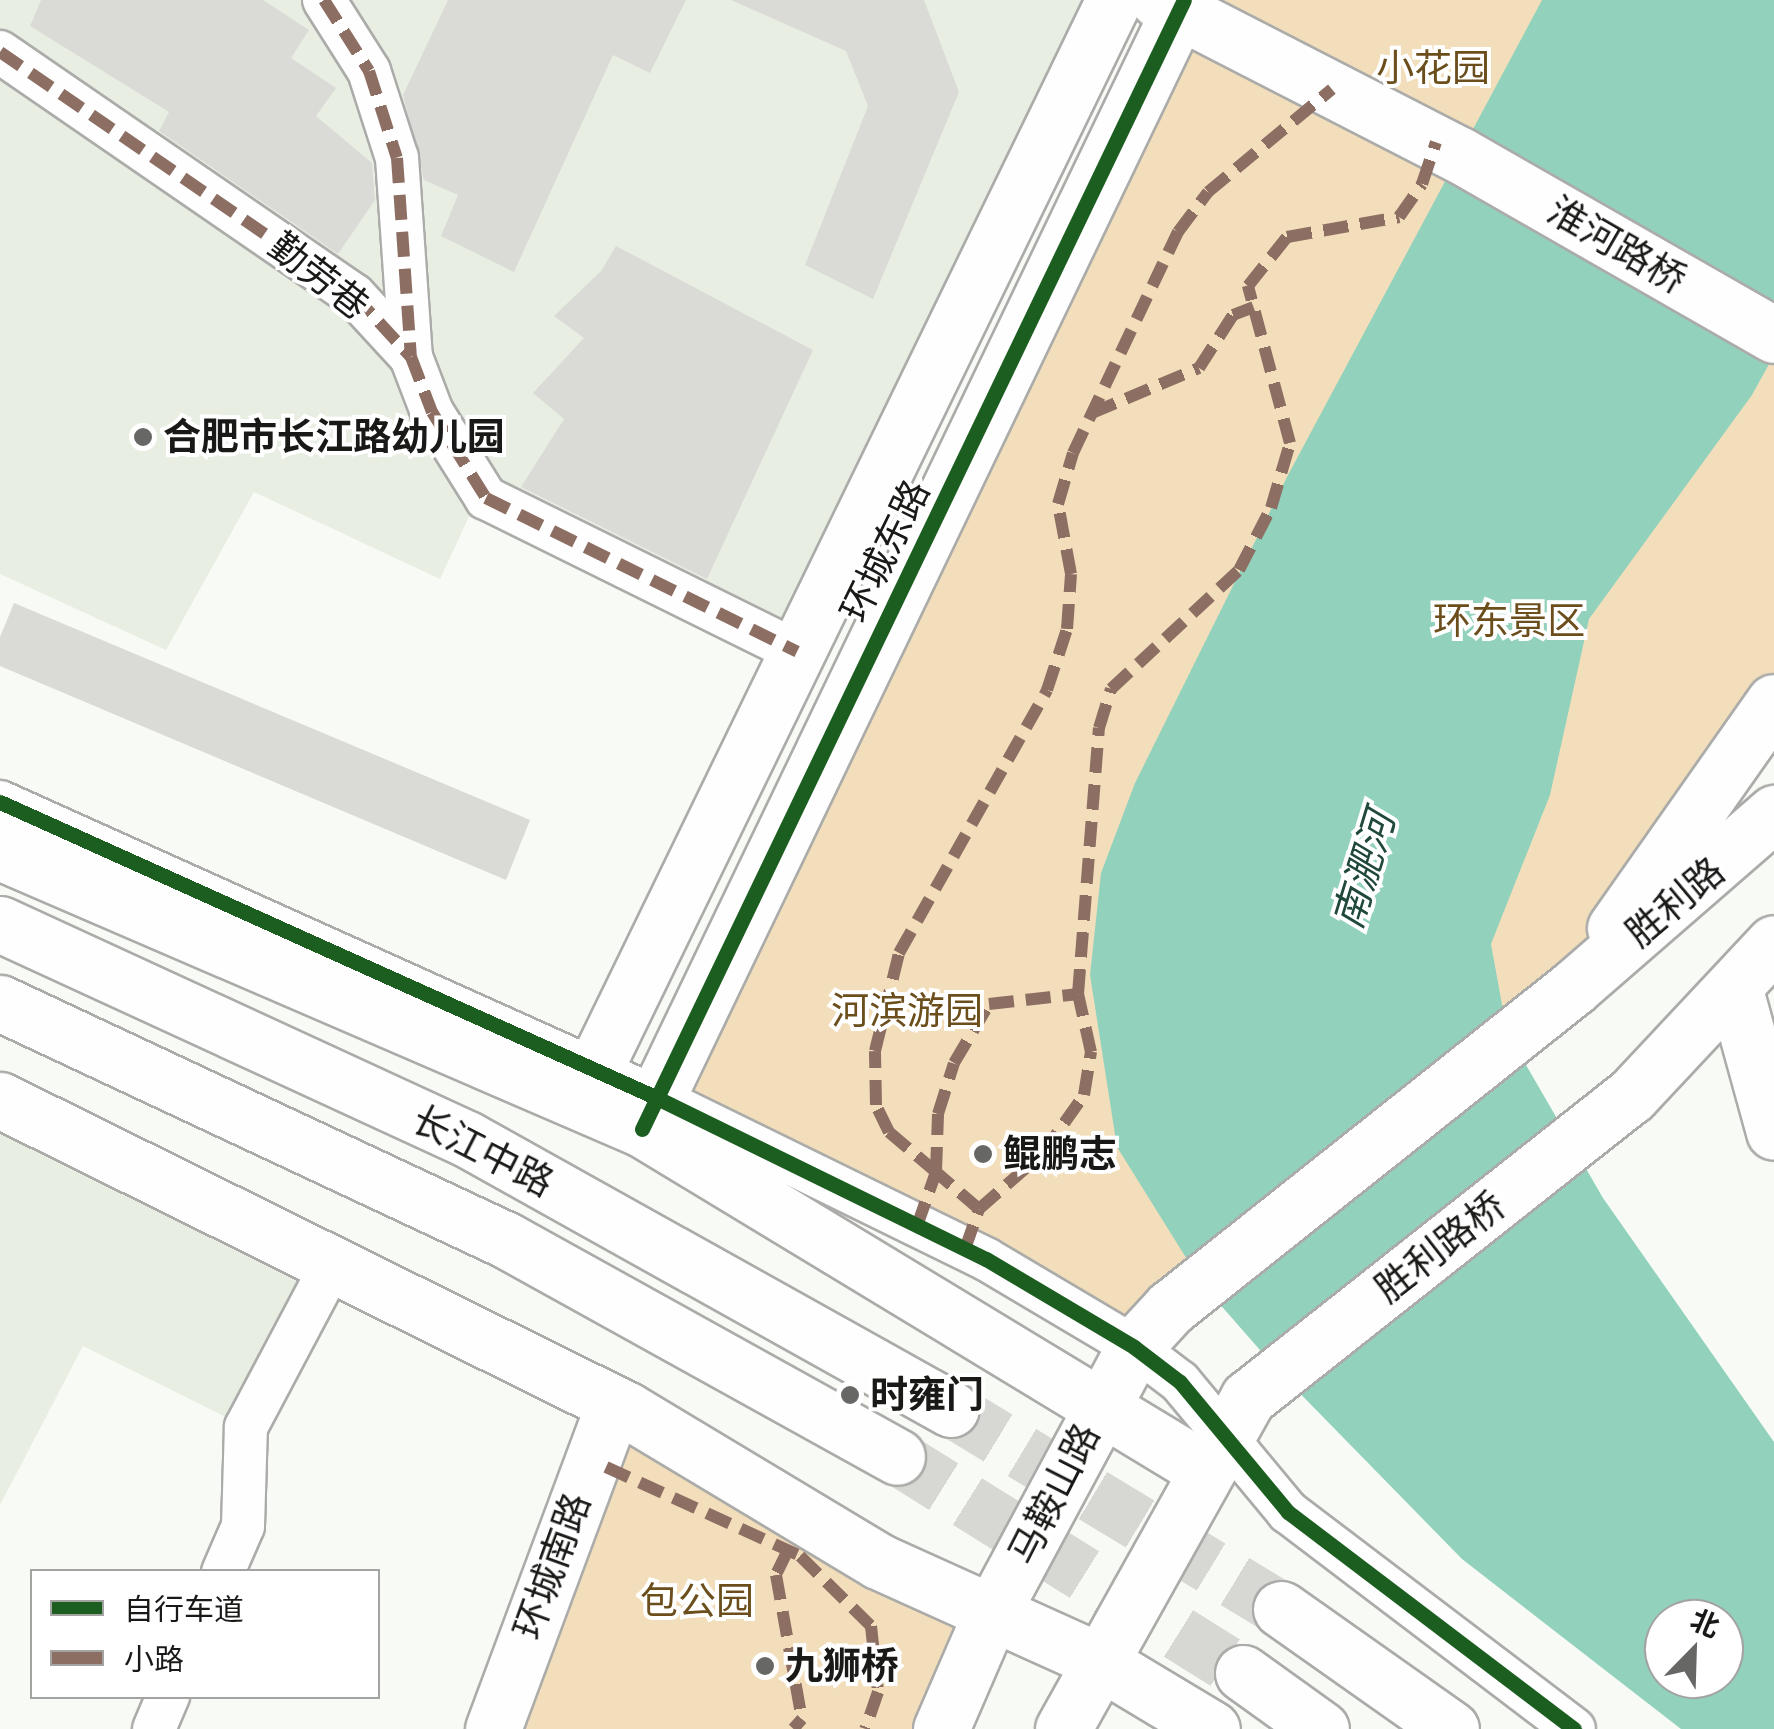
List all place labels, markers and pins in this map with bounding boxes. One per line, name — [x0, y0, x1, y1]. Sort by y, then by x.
place label: 合肥市长江路幼儿园 — [163, 414, 505, 460]
marker: 合肥市长江路幼儿园 — [132, 426, 154, 448]
place label: 鲲鹏志 — [1003, 1131, 1117, 1177]
marker: 鲲鹏志 — [972, 1143, 994, 1165]
place label: 时雍门 — [870, 1372, 984, 1418]
marker: 时雍门 — [839, 1384, 861, 1406]
place label: 九狮桥 — [785, 1643, 899, 1689]
marker: 九狮桥 — [754, 1655, 776, 1677]

